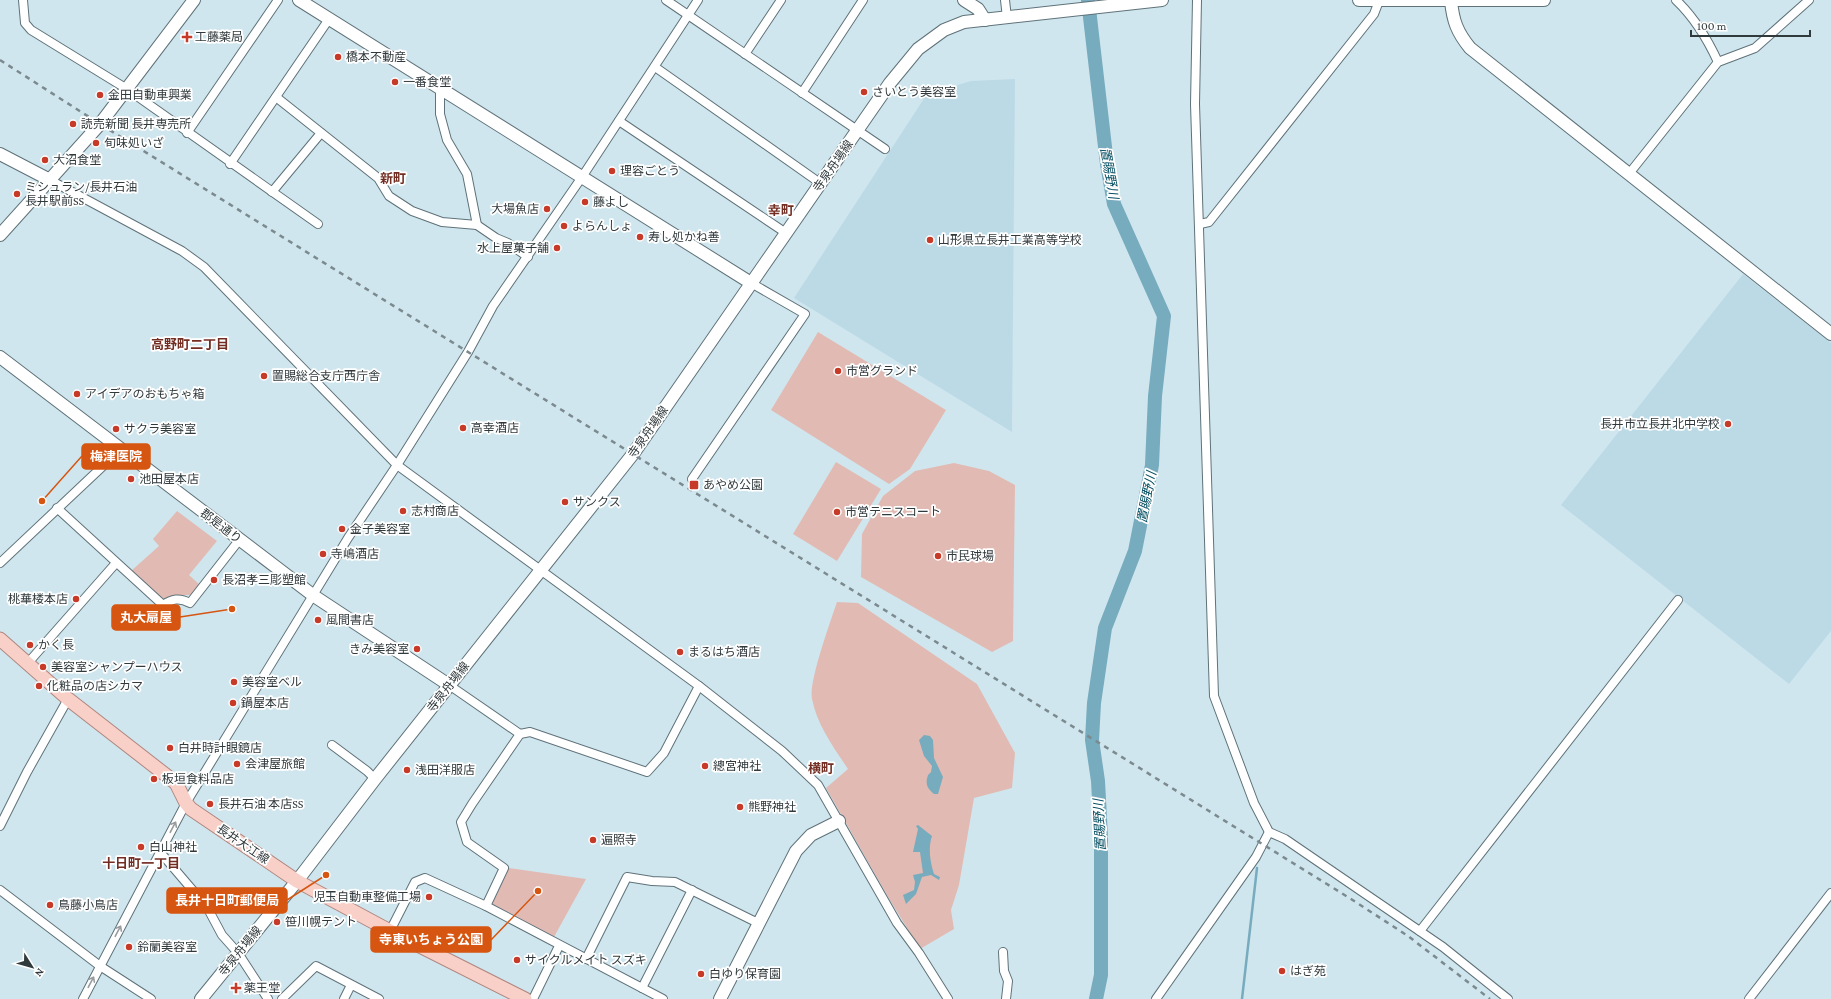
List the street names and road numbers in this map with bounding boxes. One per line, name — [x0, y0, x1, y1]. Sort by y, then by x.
street label: 寺泉舟場線 — [810, 137, 856, 195]
street label: 寺泉舟場線 — [625, 403, 671, 461]
street label: 郡是通り — [198, 506, 244, 546]
street label: 寺泉舟場線 — [424, 659, 472, 715]
street label: 長井大江線 — [214, 821, 272, 867]
street label: 寺泉舟場線 — [216, 923, 264, 979]

